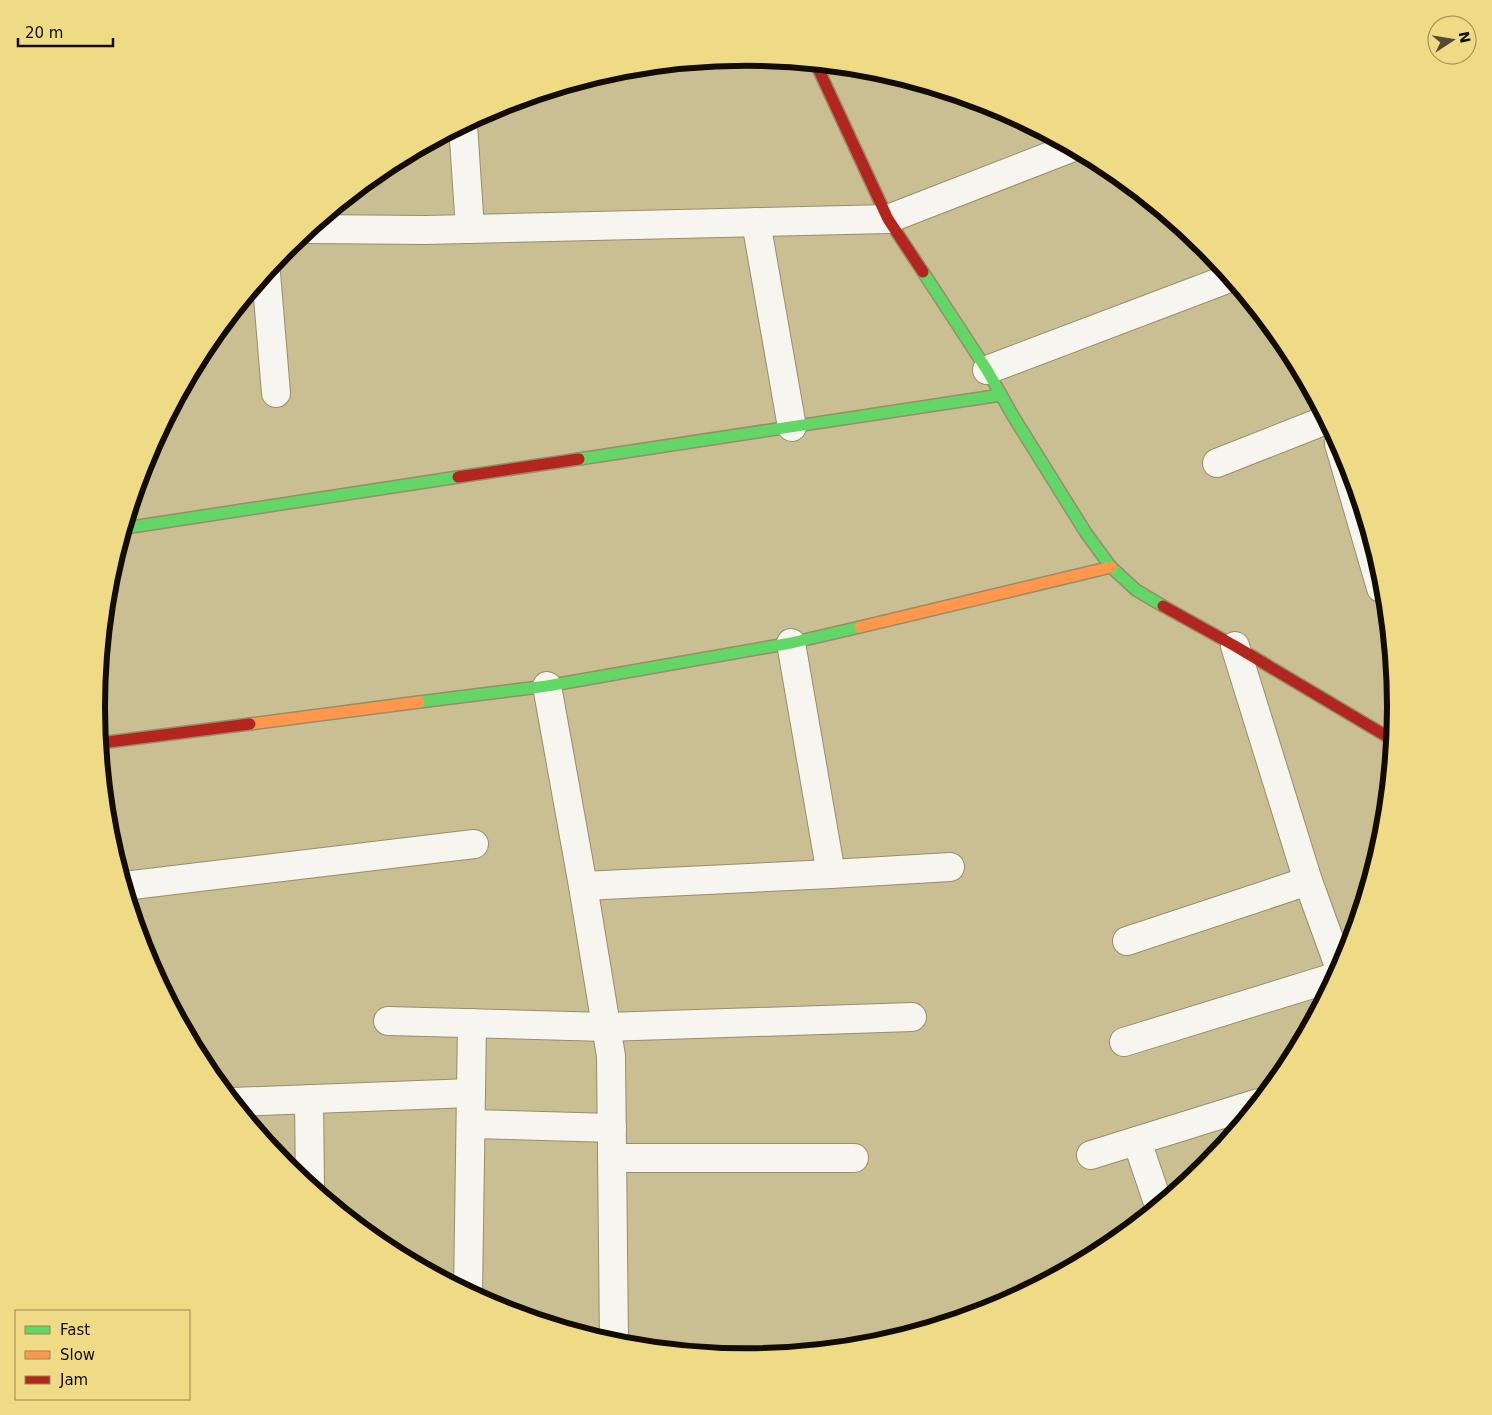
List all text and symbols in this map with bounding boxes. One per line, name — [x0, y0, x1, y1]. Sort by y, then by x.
scale bar — [18, 15, 112, 47]
north arrow — [1427, 15, 1477, 65]
text: 20 m — [25, 24, 63, 42]
text: N — [1456, 30, 1474, 45]
legend — [15, 1310, 190, 1400]
text: Fast — [60, 1321, 90, 1339]
text: Slow — [60, 1346, 95, 1364]
text: Jam — [59, 1371, 88, 1389]

